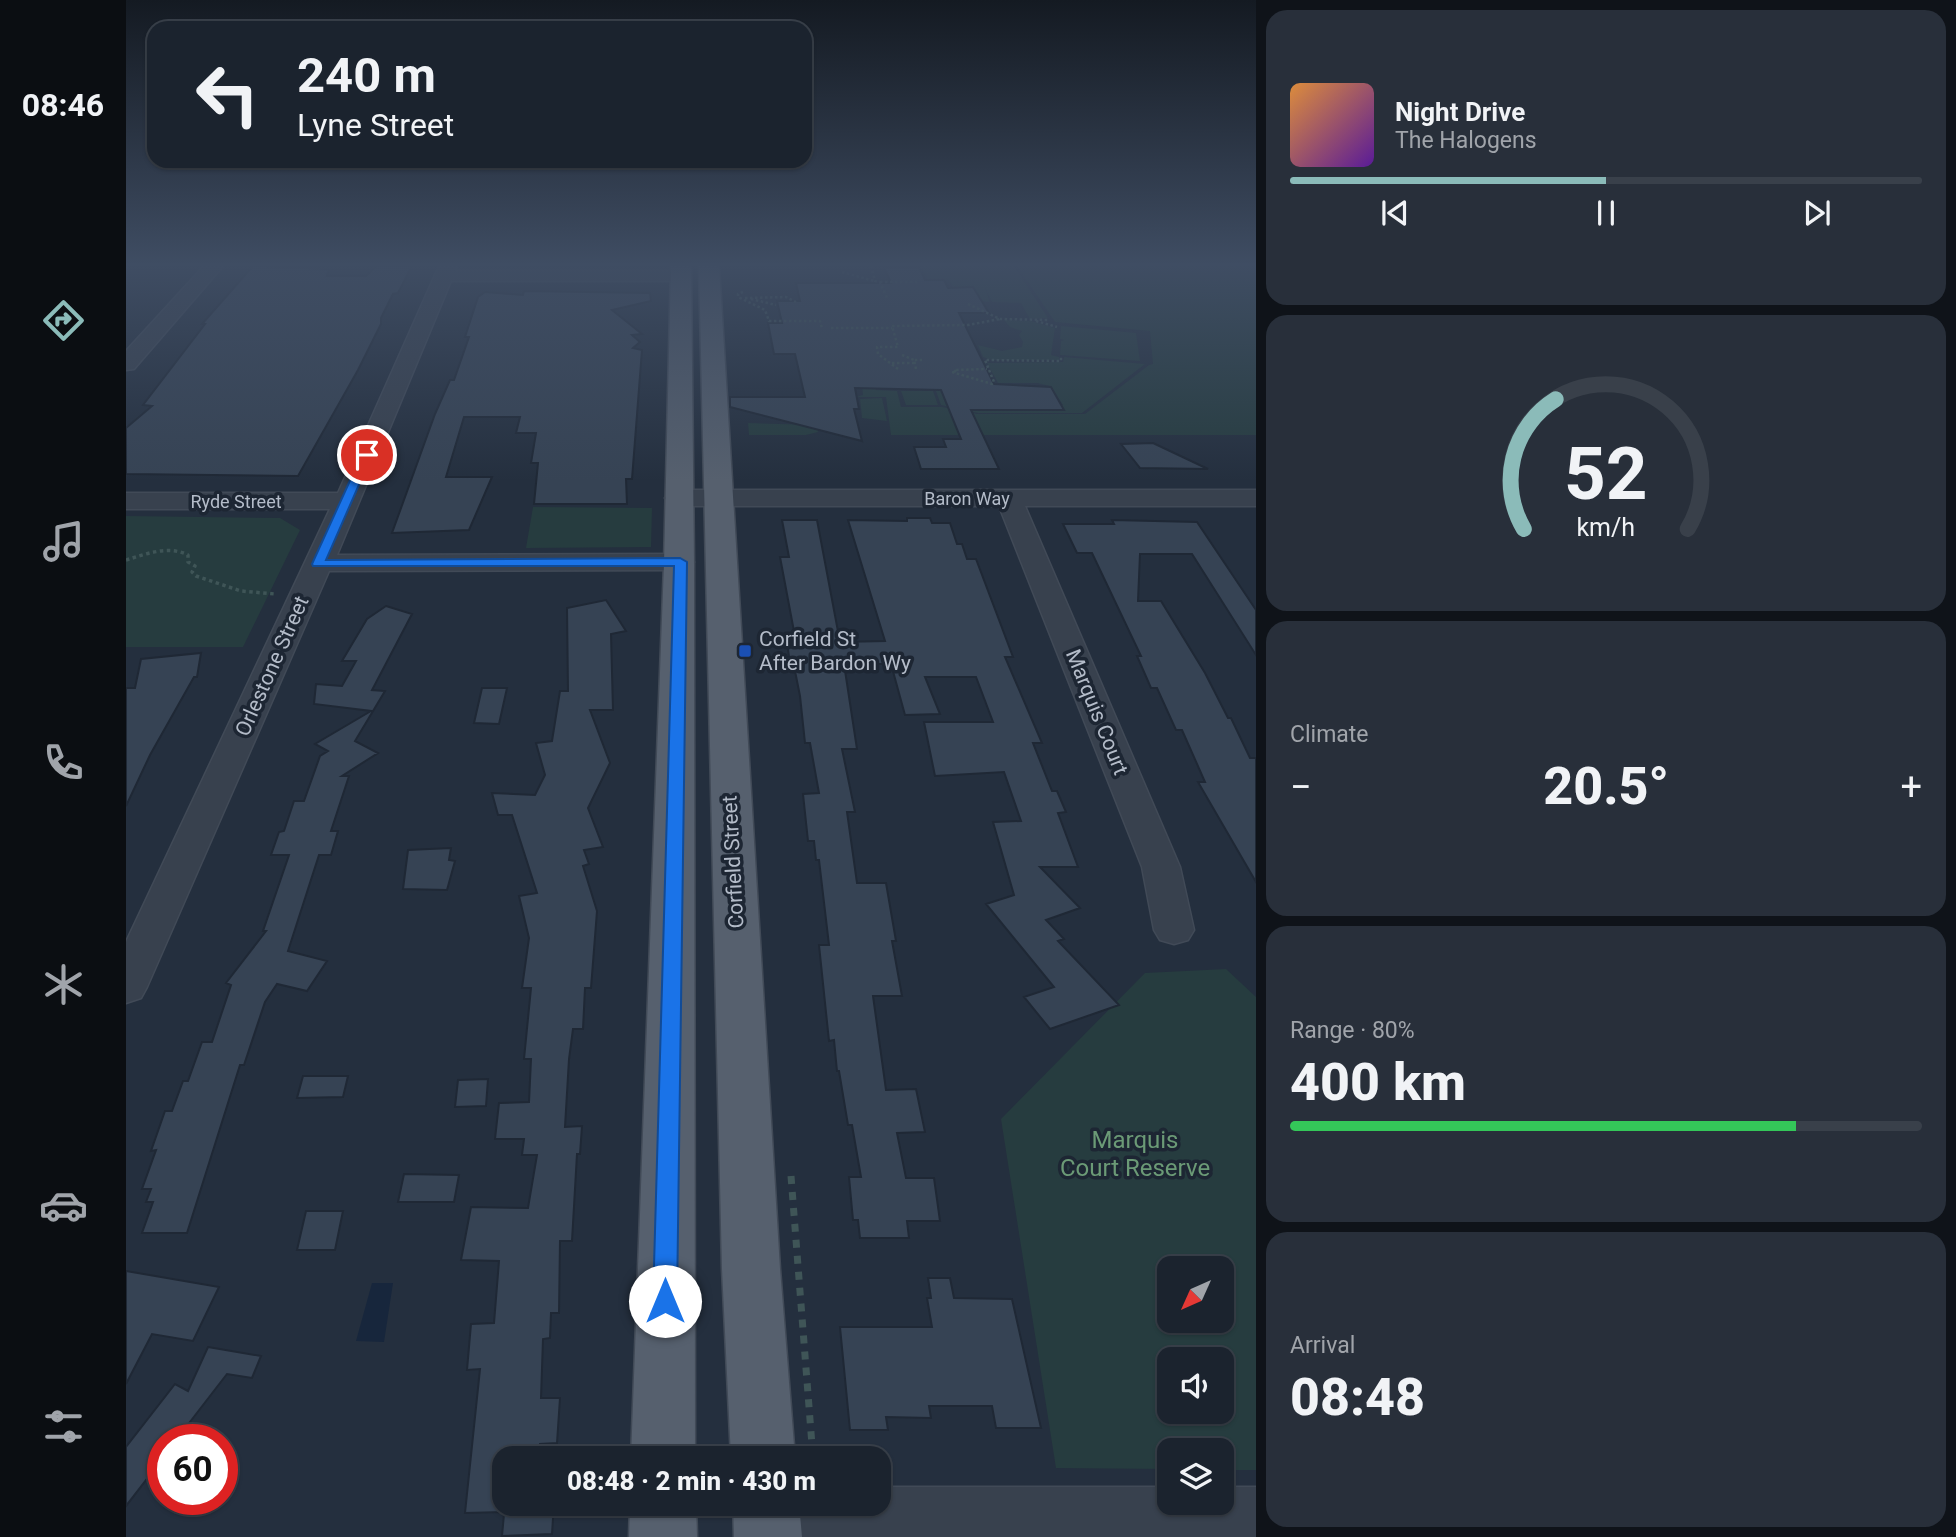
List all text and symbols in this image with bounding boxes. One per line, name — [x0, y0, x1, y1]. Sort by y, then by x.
text: 240 m — [297, 47, 436, 104]
icon: left — [182, 49, 273, 140]
text: 08:46 — [22, 86, 104, 124]
text: Night Drive — [1395, 97, 1525, 127]
text: Lyne Street — [297, 106, 454, 144]
text: The Halogens — [1395, 127, 1537, 154]
icon: previous — [1376, 194, 1414, 232]
icon: pause — [1587, 194, 1625, 232]
icon: next — [1798, 194, 1836, 232]
icon: directions — [39, 296, 88, 345]
pin — [337, 425, 397, 485]
text: 52 — [1564, 432, 1648, 518]
icon: arrive — [348, 436, 386, 474]
street label: Baron Way — [924, 488, 1010, 509]
street label: Ryde Street — [190, 491, 282, 512]
text: km/h — [1577, 513, 1635, 542]
icon: music — [39, 517, 88, 566]
street label: Orlestone Street — [230, 592, 314, 740]
place label: Corfield St After Bardon Wy — [759, 627, 911, 675]
marker: Corfield St After Bardon Wy — [737, 643, 753, 659]
street label: Marquis Court — [1061, 646, 1133, 778]
text: Climate — [1290, 721, 1369, 748]
icon: phone — [39, 738, 88, 787]
text: 20.5° — [1543, 756, 1669, 817]
text: − — [1290, 765, 1312, 809]
text: + — [1900, 765, 1922, 809]
street label: Corfield Street — [718, 795, 748, 929]
icon: climate — [39, 960, 88, 1009]
text: Range · 80% — [1290, 1017, 1415, 1044]
text: 400 km — [1290, 1052, 1466, 1113]
park label: Marquis Court Reserve — [1060, 1126, 1210, 1182]
icon: car — [39, 1181, 88, 1230]
north arrow — [1157, 1256, 1234, 1334]
map controls — [1157, 1256, 1234, 1515]
position arrow — [628, 1264, 702, 1338]
text: Arrival — [1290, 1332, 1355, 1359]
button: sound — [1157, 1347, 1234, 1424]
text: 08:48 — [1290, 1367, 1425, 1428]
icon: filters — [39, 1402, 88, 1451]
speed limit sign: 60 — [147, 1424, 238, 1515]
button: layers — [1157, 1438, 1234, 1515]
text: 08:48 · 2 min · 430 m — [567, 1466, 816, 1496]

